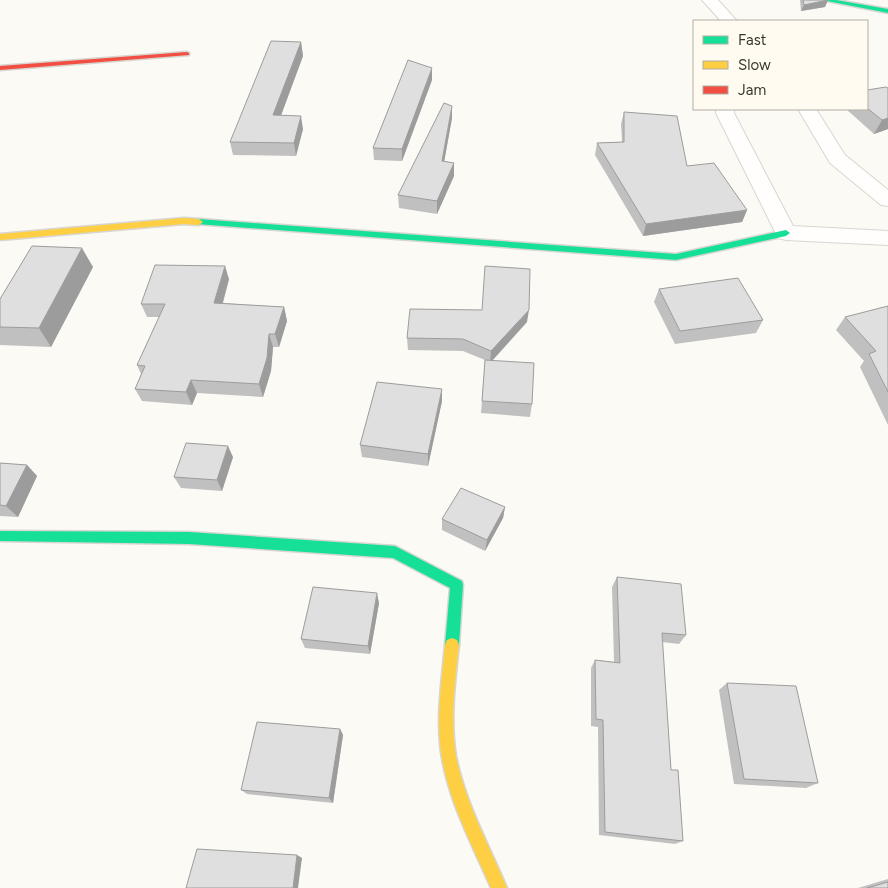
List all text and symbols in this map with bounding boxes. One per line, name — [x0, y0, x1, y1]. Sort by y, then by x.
legend — [693, 20, 868, 110]
text: Fast — [738, 31, 767, 49]
text: Slow — [738, 56, 771, 74]
text: Jam — [738, 81, 766, 99]

